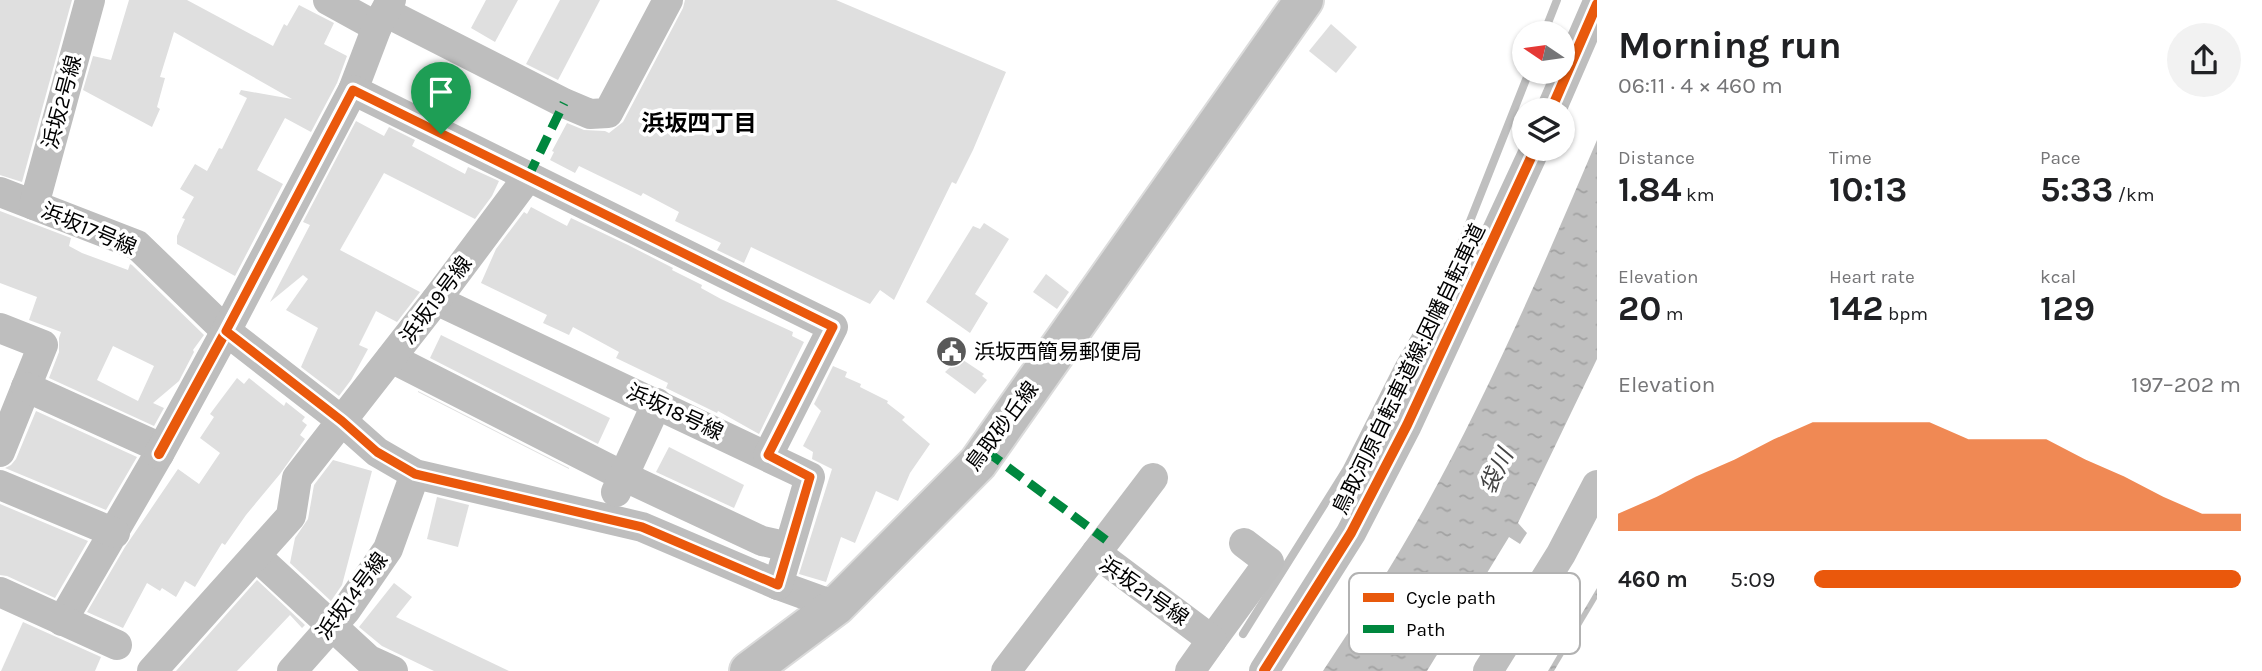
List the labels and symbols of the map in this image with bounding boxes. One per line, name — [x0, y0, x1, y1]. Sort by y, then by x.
north arrow — [1512, 21, 1575, 84]
street label: 浜坂2号線 — [38, 52, 86, 152]
pin — [411, 62, 471, 134]
district label: 浜坂四丁目 — [642, 110, 757, 137]
street label: 浜坂17号線 — [38, 198, 140, 260]
street label: 鳥取河原自転車道線;因幡自転車道 — [1328, 220, 1490, 518]
street label: 浜坂19号線 — [395, 252, 477, 348]
public building icon: 浜坂西簡易郵便局 — [934, 335, 968, 369]
place label: 浜坂西簡易郵便局 — [974, 340, 1142, 364]
street label: 鳥取砂丘線 — [961, 377, 1043, 475]
street label: 浜坂18号線 — [623, 379, 727, 445]
water label: 袋川 — [1474, 442, 1520, 498]
street label: 浜坂14号線 — [312, 548, 392, 644]
street label: 浜坂21号線 — [1095, 552, 1193, 630]
legend — [1349, 573, 1580, 654]
text: Cycle path — [1406, 587, 1496, 609]
text: Path — [1406, 619, 1446, 641]

